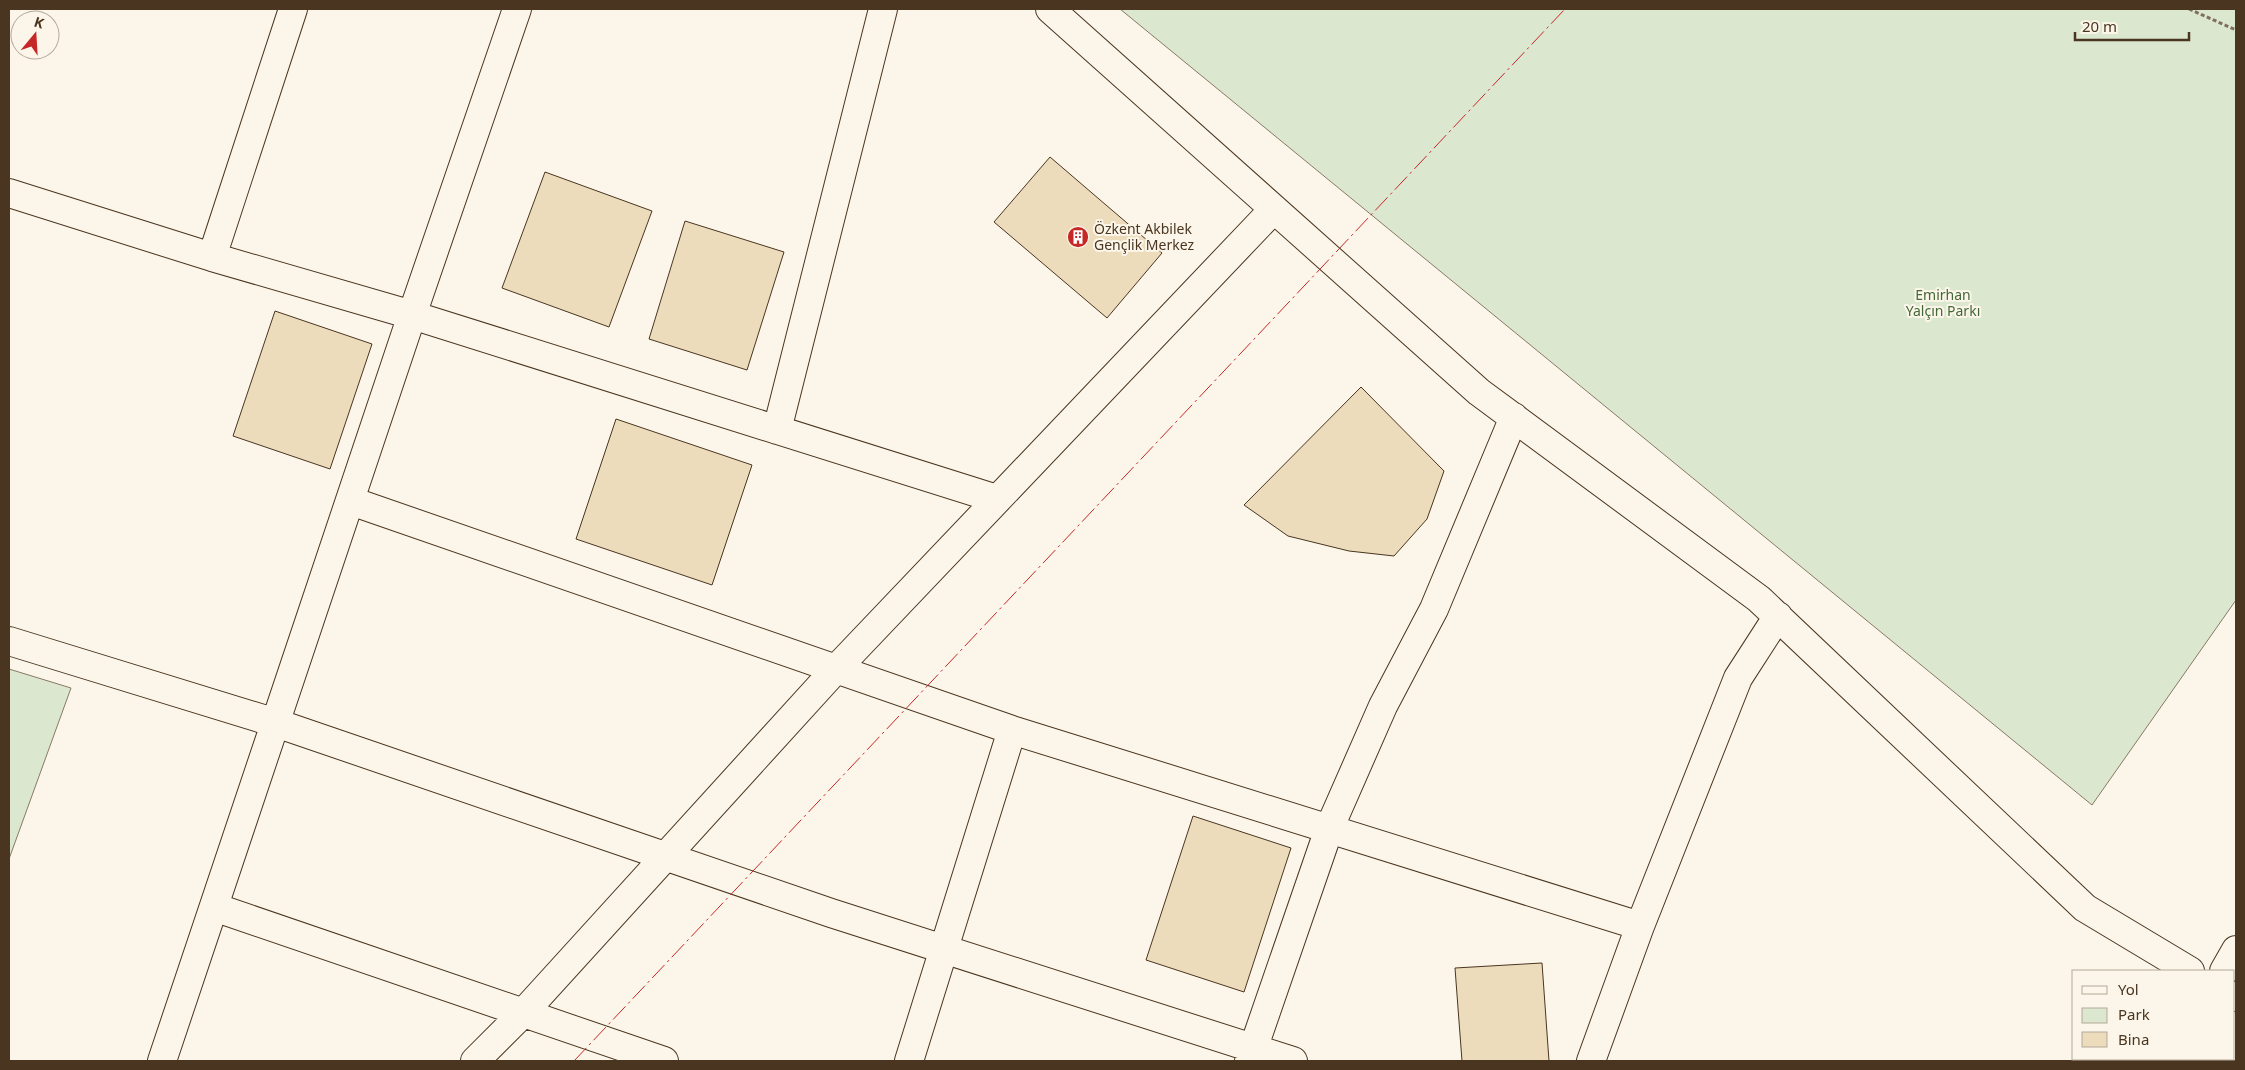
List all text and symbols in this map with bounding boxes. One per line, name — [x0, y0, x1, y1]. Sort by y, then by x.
north arrow — [10, 10, 60, 60]
scale bar — [2075, 10, 2189, 42]
text: K — [32, 12, 47, 33]
text: 20 m — [2082, 16, 2117, 36]
place label: Özkent Akbilek Gençlik Merkez — [1094, 219, 1194, 254]
building icon: Özkent Akbilek Gençlik Merkez — [1066, 225, 1090, 249]
park label: Emirhan Yalçın Parkı — [1906, 285, 1980, 320]
legend — [2072, 970, 2235, 1060]
text: Yol — [2118, 979, 2139, 999]
text: Park — [2118, 1004, 2150, 1024]
text: Bina — [2118, 1029, 2149, 1049]

